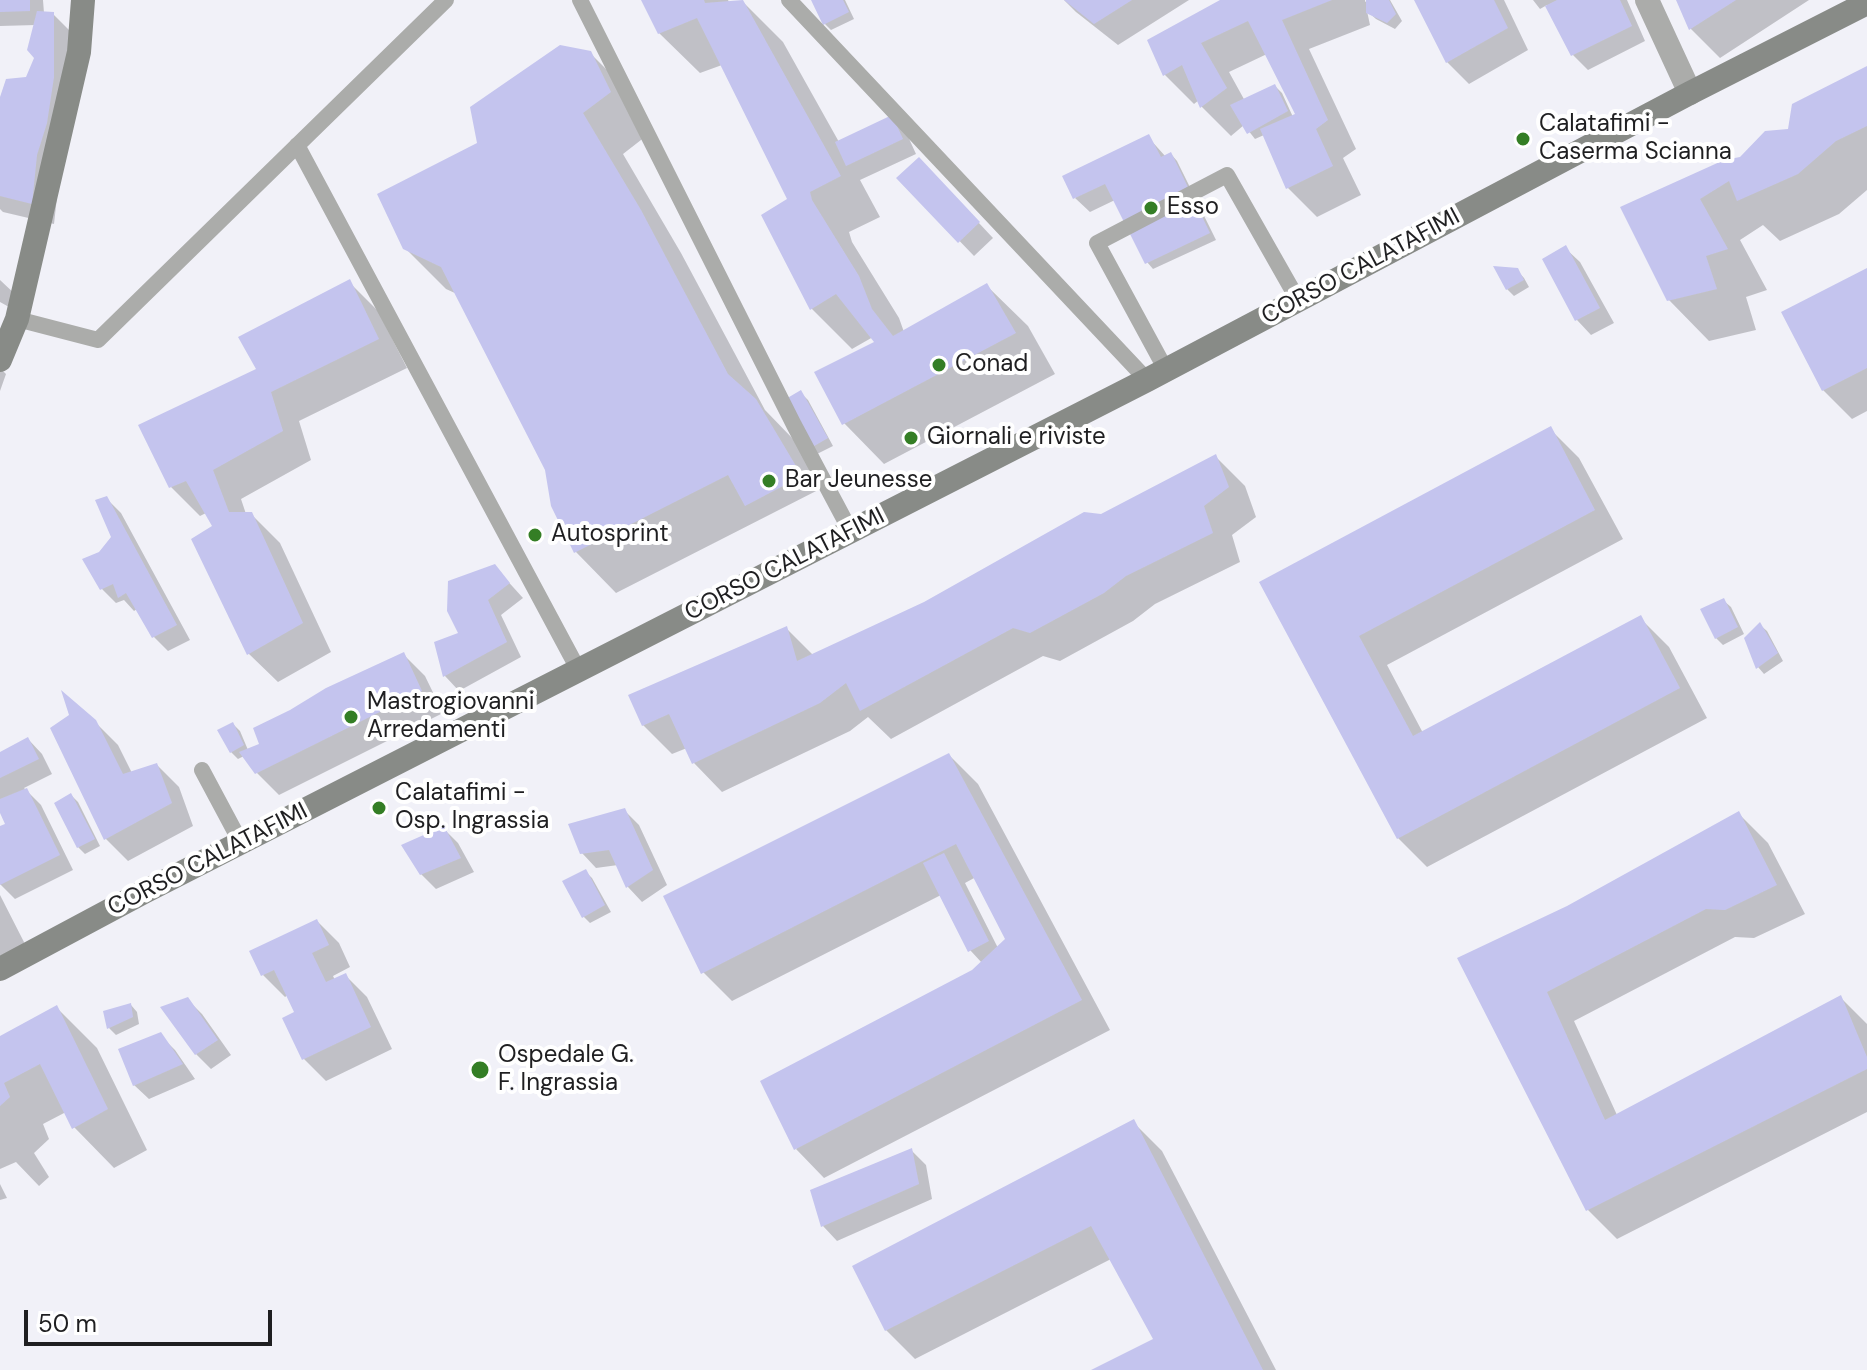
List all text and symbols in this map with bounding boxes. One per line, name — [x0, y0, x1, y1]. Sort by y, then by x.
place label: Calatafimi - Caserma Scianna — [1539, 111, 1732, 167]
marker: Calatafimi - Caserma Scianna — [1514, 130, 1532, 148]
place label: Esso — [1167, 194, 1219, 222]
marker: Esso — [1142, 199, 1160, 217]
street label: CORSO CALATAFIMI — [1257, 203, 1465, 331]
place label: Conad — [955, 351, 1028, 379]
marker: Conad — [930, 356, 948, 374]
place label: Giornali e riviste — [927, 424, 1106, 452]
marker: Giornali e riviste — [902, 429, 920, 447]
place label: Bar Jeunesse — [785, 467, 932, 495]
marker: Bar Jeunesse — [760, 472, 778, 490]
street label: CORSO CALATAFIMI — [680, 502, 890, 628]
place label: Autosprint — [551, 521, 669, 549]
marker: Autosprint — [526, 526, 544, 544]
place label: Mastrogiovanni Arredamenti — [367, 689, 535, 745]
marker: Mastrogiovanni Arredamenti — [342, 708, 360, 726]
place label: Calatafimi - Osp. Ingrassia — [395, 780, 549, 836]
street label: CORSO CALATAFIMI — [103, 797, 313, 923]
marker: Calatafimi - Osp. Ingrassia — [370, 799, 388, 817]
place label: Ospedale G. F. Ingrassia — [498, 1042, 634, 1098]
marker: Ospedale G. F. Ingrassia — [469, 1059, 491, 1081]
scale bar — [28, 1294, 276, 1344]
text: 50 m — [38, 1308, 97, 1339]

